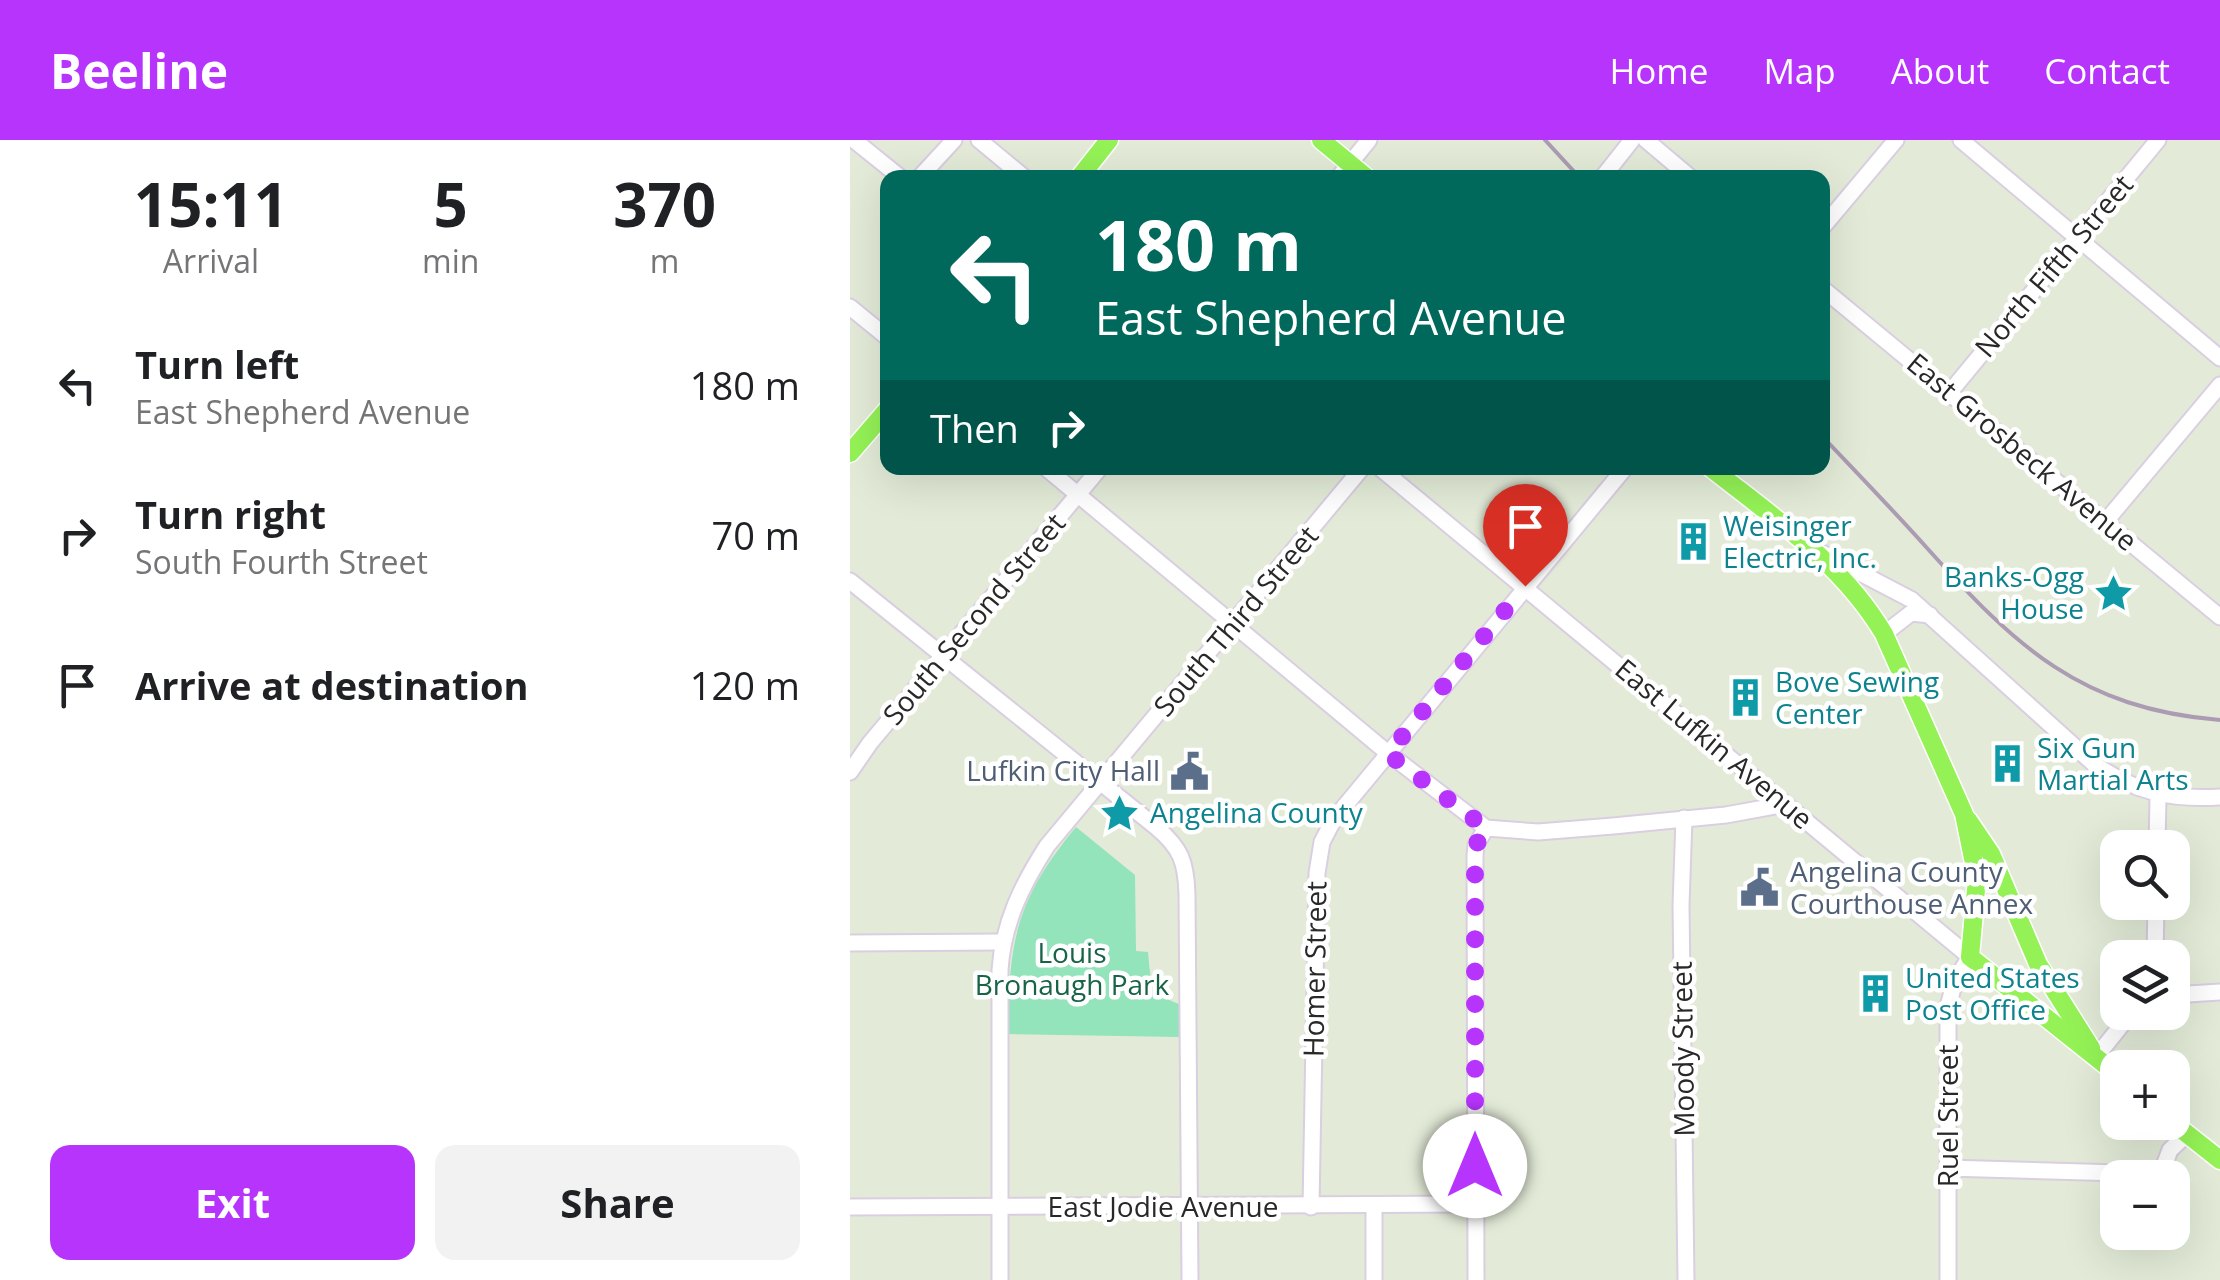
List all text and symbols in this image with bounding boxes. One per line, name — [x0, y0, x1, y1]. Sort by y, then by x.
text: Beeline — [50, 38, 228, 103]
text: Home — [1609, 47, 1708, 94]
text: Map — [1763, 47, 1836, 94]
text: About — [1891, 47, 1989, 94]
text: Contact — [2044, 47, 2170, 94]
text: 15:11 — [134, 163, 288, 245]
text: 5 — [434, 163, 468, 245]
text: 370 — [613, 163, 716, 245]
street label: North Fifth Street — [1966, 166, 2141, 365]
text: 180 m — [1095, 196, 1302, 292]
icon: left — [930, 210, 1060, 340]
text: Arrival — [163, 239, 259, 282]
text: min — [422, 239, 479, 282]
text: m — [650, 239, 679, 282]
text: East Shepherd Avenue — [1095, 287, 1566, 348]
text: Turn left — [135, 338, 299, 390]
street label: East Grosbeck Avenue — [1900, 344, 2146, 559]
icon: left — [50, 358, 105, 413]
text: 180 m — [690, 359, 800, 411]
text: East Shepherd Avenue — [135, 390, 470, 433]
icon: right — [1039, 400, 1094, 455]
text: Then — [930, 402, 1019, 454]
pin — [1483, 484, 1568, 587]
text: Turn right — [135, 488, 326, 540]
icon: arrive — [1498, 499, 1553, 554]
street label: South Second Street — [874, 505, 1073, 732]
place label: Weisinger Electric, Inc. — [1723, 506, 1877, 576]
icon: right — [50, 508, 105, 563]
text: 70 m — [711, 509, 800, 561]
street label: South Third Street — [1144, 517, 1326, 724]
building icon: Weisinger Electric, Inc. — [1672, 521, 1714, 563]
text: South Fourth Street — [135, 540, 428, 583]
place label: Banks-Ogg House — [1944, 557, 2084, 627]
place icon: Banks-Ogg House — [2093, 572, 2135, 614]
street label: East Lufkin Avenue — [1608, 649, 1821, 837]
icon: arrive — [50, 658, 105, 713]
text: Arrive at destination — [135, 659, 529, 711]
text: 120 m — [690, 659, 800, 711]
place label: Bove Sewing Center — [1775, 662, 1939, 732]
building icon: Bove Sewing Center — [1724, 677, 1766, 719]
place label: Six Gun Martial Arts — [2037, 728, 2189, 798]
building icon: Six Gun Martial Arts — [1986, 743, 2028, 785]
public building icon: Lufkin City Hall — [1169, 750, 1211, 792]
place label: Lufkin City Hall — [966, 751, 1160, 789]
place icon: Angelina County — [1099, 792, 1141, 834]
place label: Angelina County — [1150, 793, 1364, 831]
map controls — [2100, 830, 2190, 1250]
button: search — [2100, 830, 2190, 920]
place label: Angelina County Courthouse Annex — [1790, 852, 2033, 922]
public building icon: Angelina County Courthouse Annex — [1739, 867, 1781, 909]
street label: Homer Street — [1293, 881, 1335, 1057]
park label: Louis Bronaugh Park — [975, 933, 1170, 1003]
button: layers — [2100, 940, 2190, 1030]
place label: United States Post Office — [1905, 958, 2080, 1028]
street label: Moody Street — [1661, 961, 1703, 1137]
building icon: United States Post Office — [1854, 973, 1896, 1015]
street label: Ruel Street — [1928, 1045, 1966, 1187]
button: + — [2100, 1050, 2190, 1140]
position arrow — [1423, 1114, 1527, 1218]
button: Exit — [50, 1145, 415, 1260]
button: Share — [435, 1145, 800, 1260]
button: − — [2100, 1160, 2190, 1250]
street label: East Jodie Avenue — [1048, 1187, 1278, 1225]

